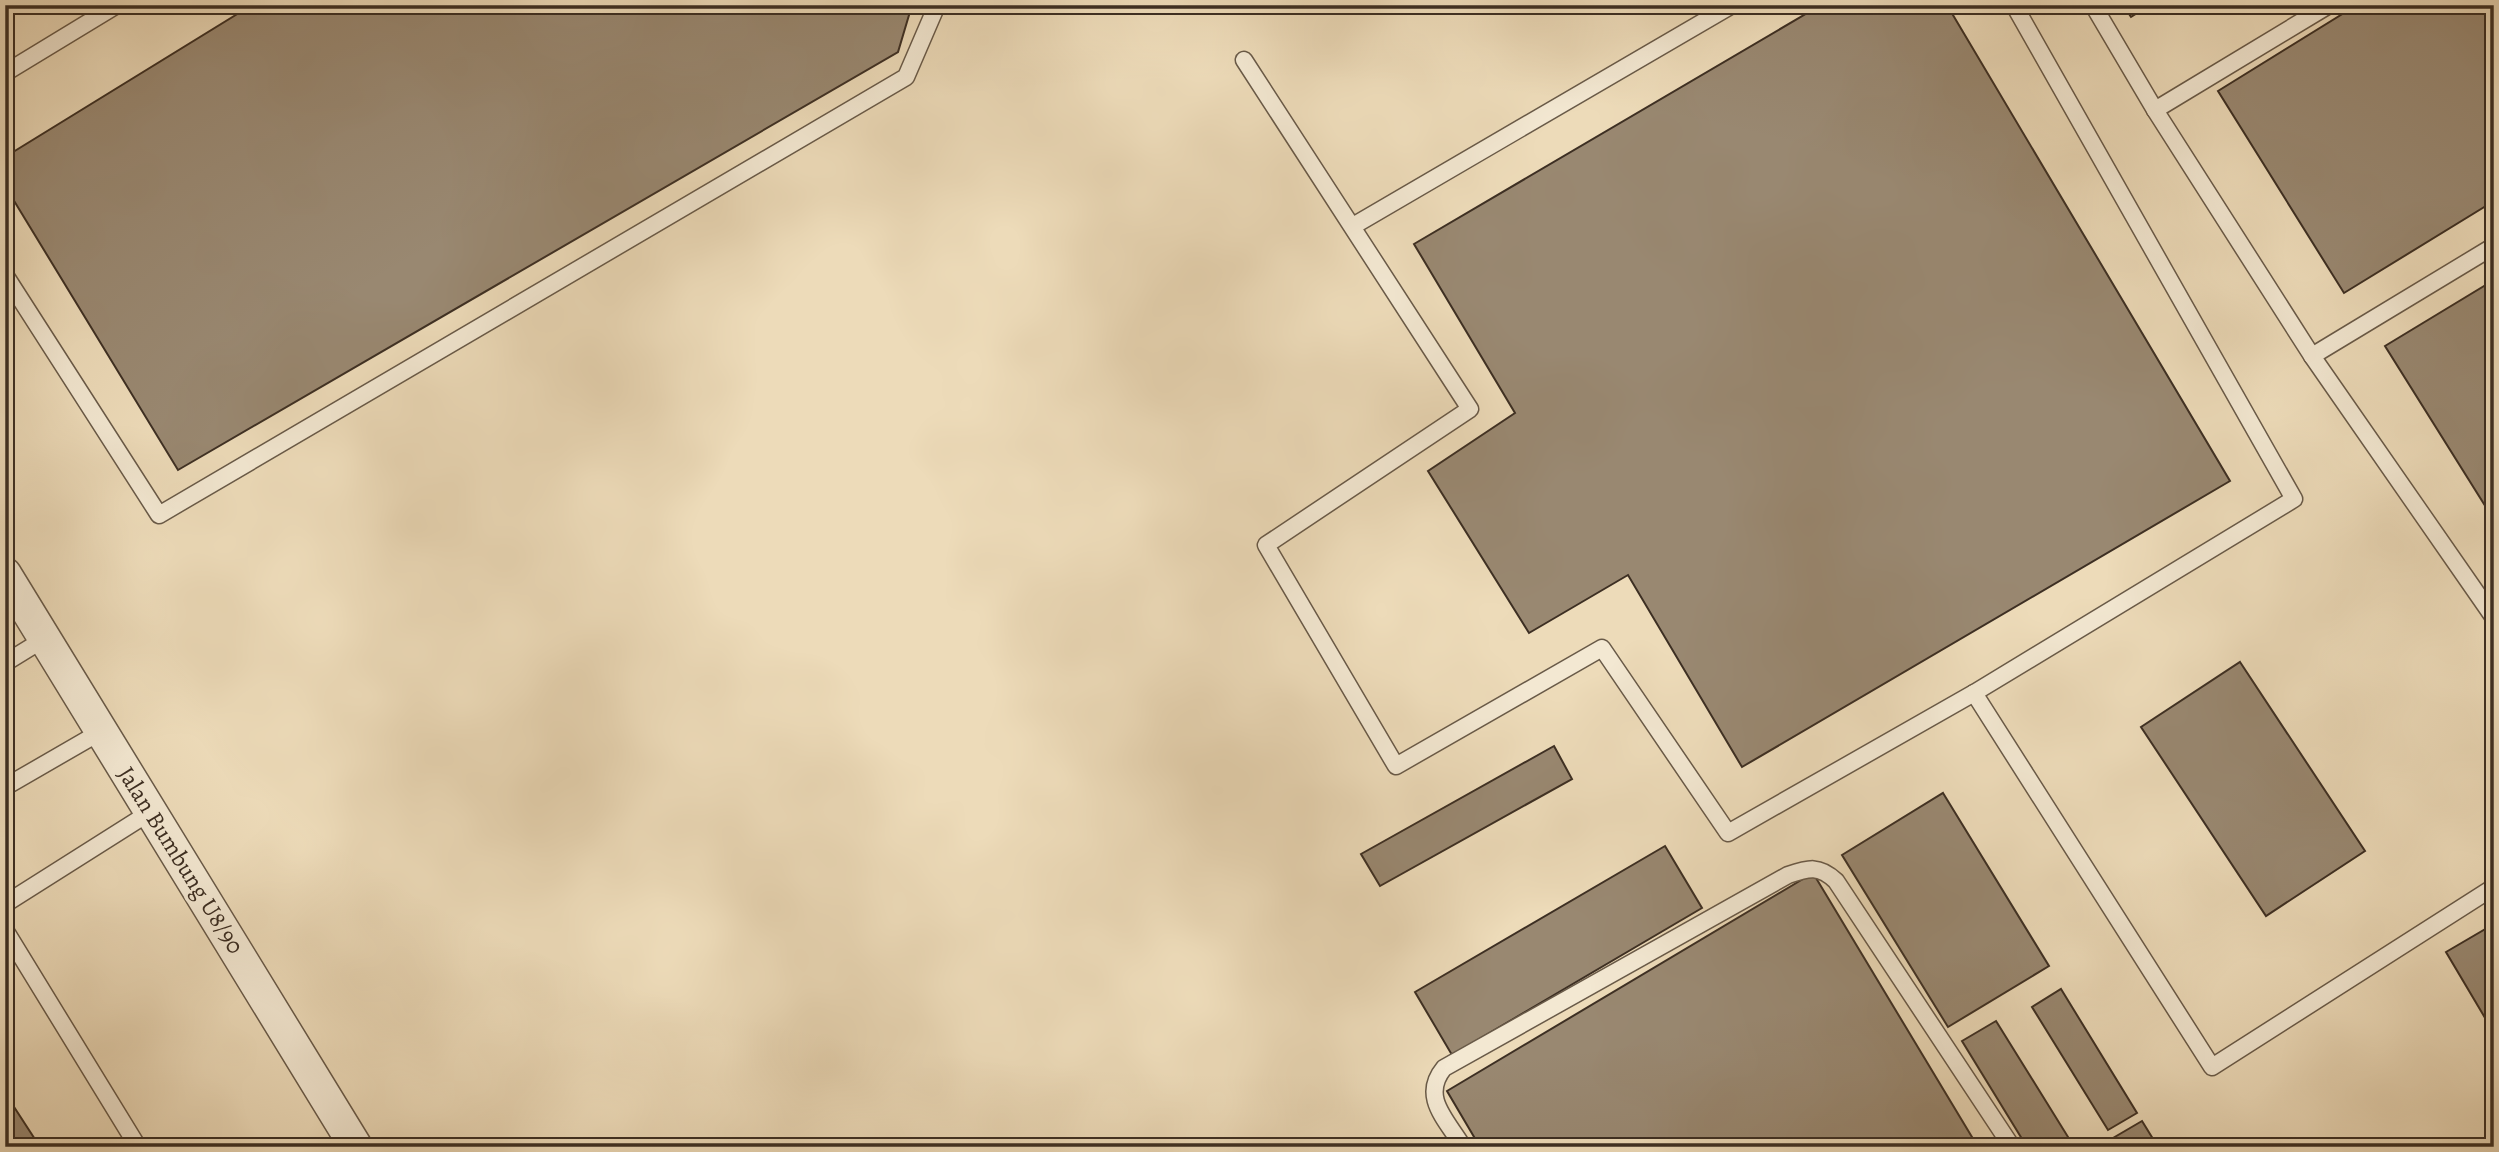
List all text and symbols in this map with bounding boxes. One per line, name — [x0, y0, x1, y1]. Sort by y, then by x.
street label: Jalan Bumbung U8/90 — [110, 760, 252, 960]

